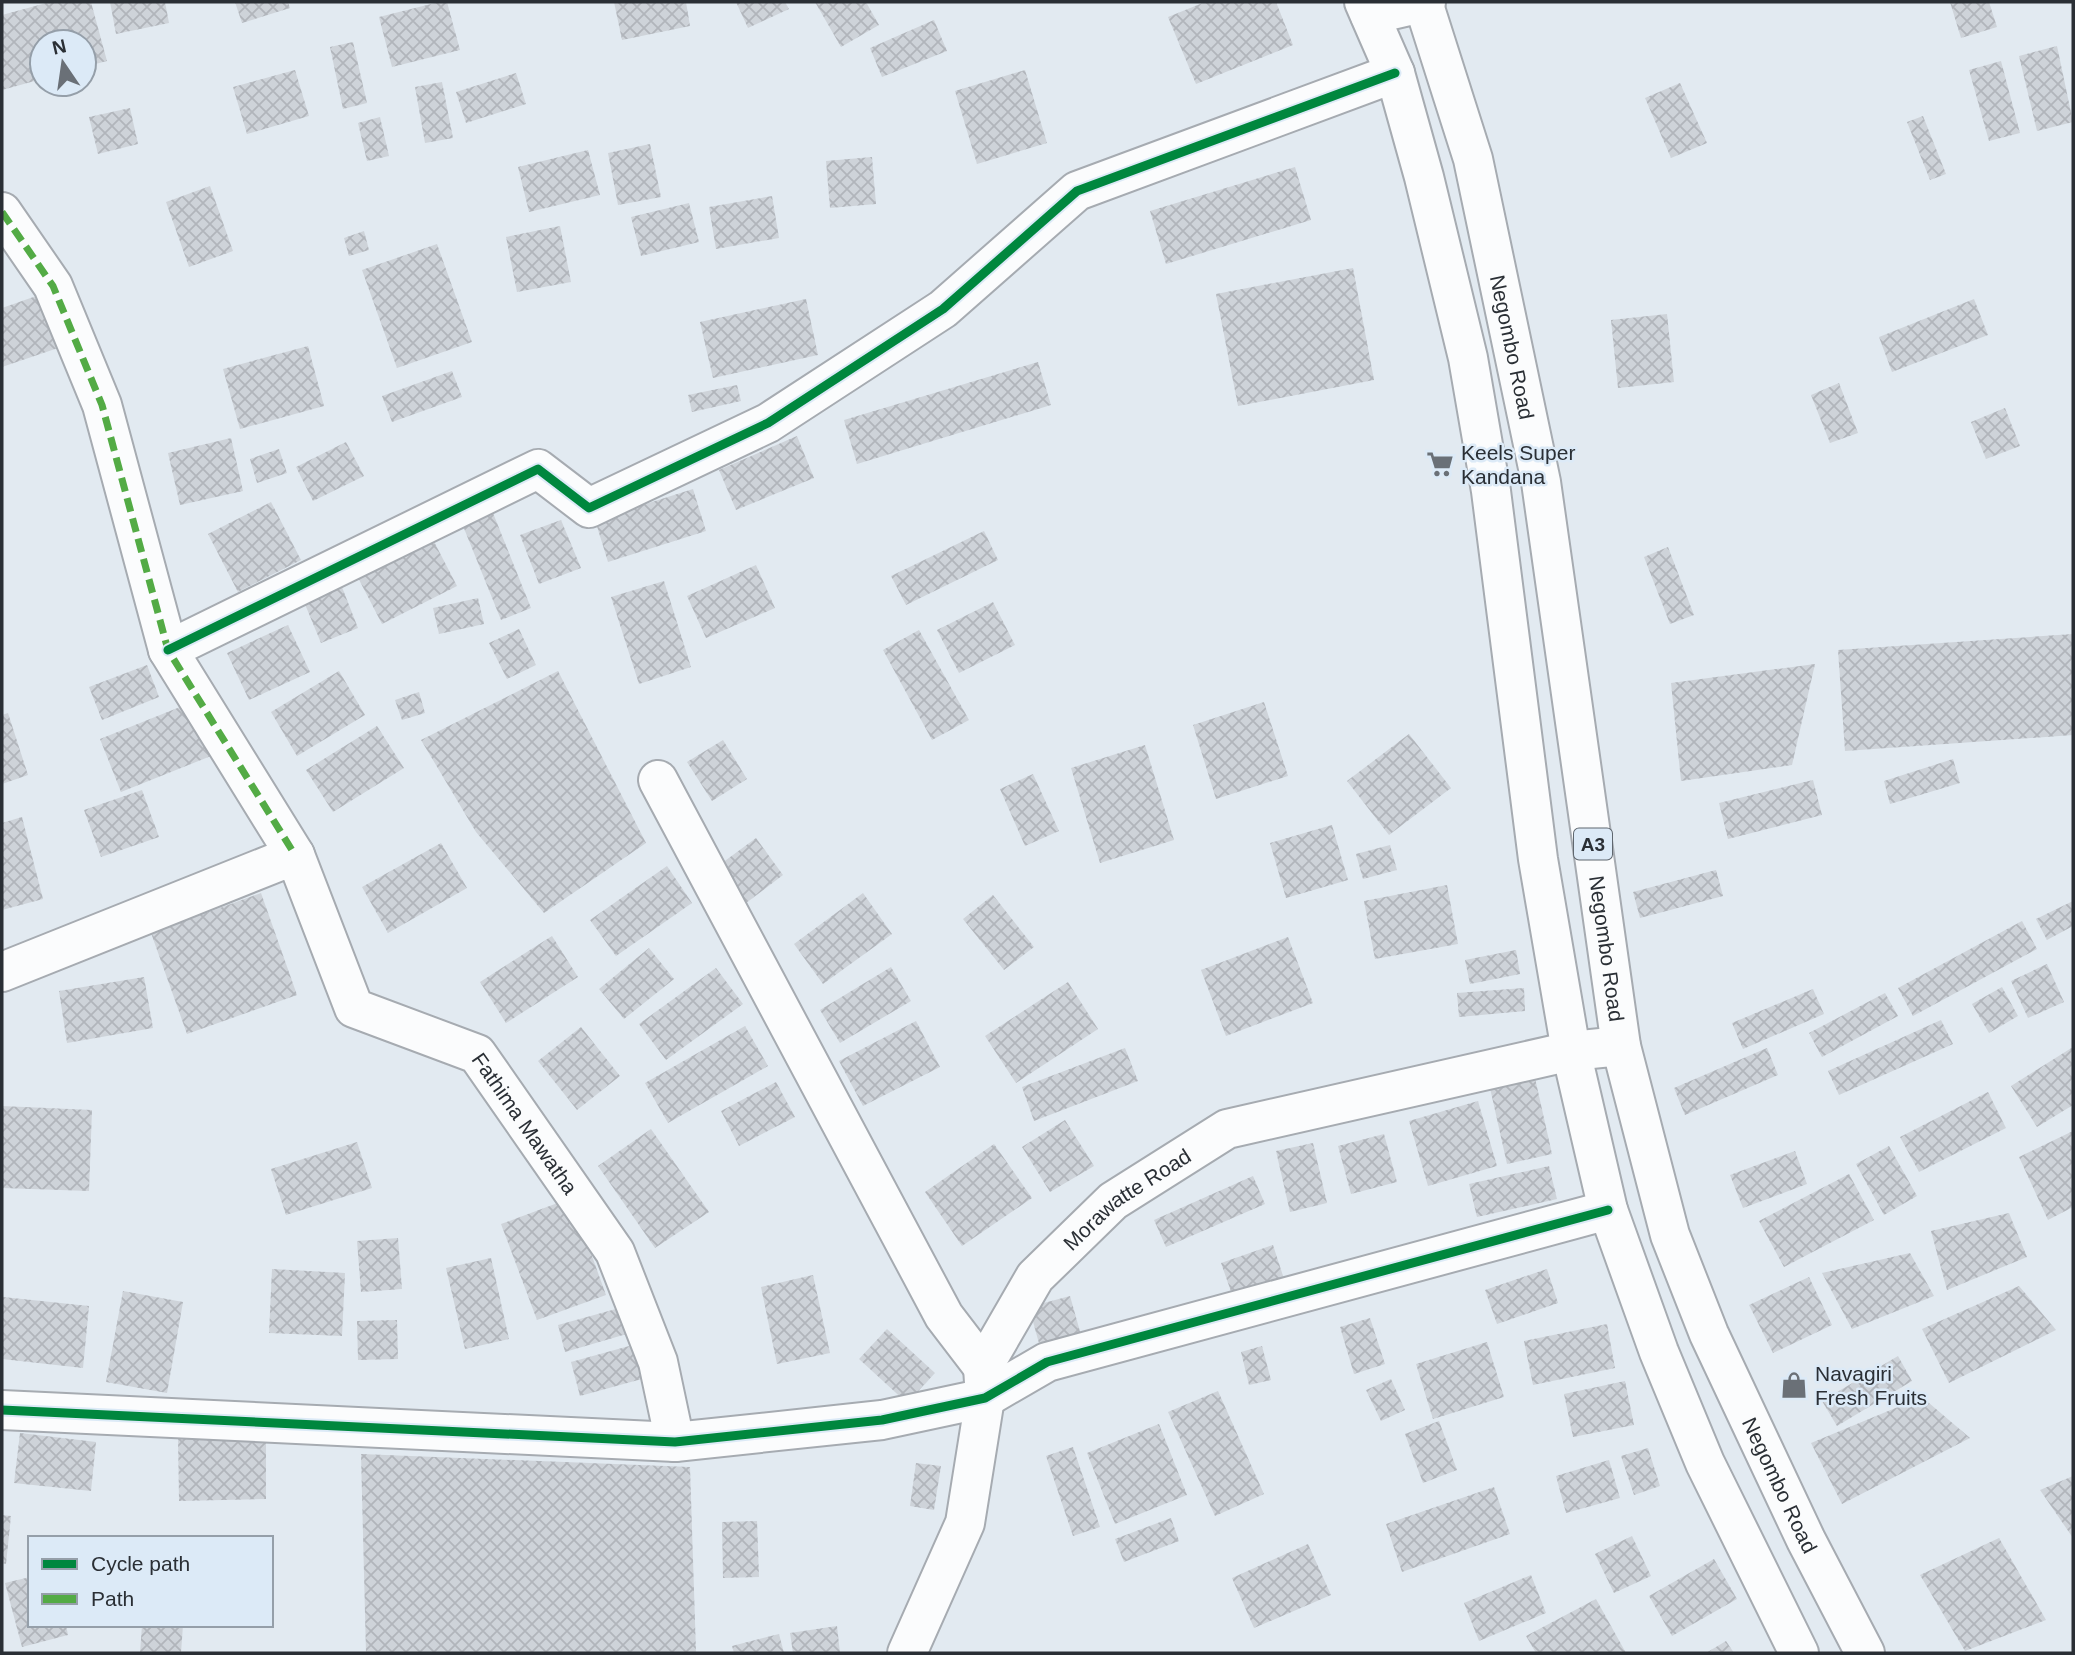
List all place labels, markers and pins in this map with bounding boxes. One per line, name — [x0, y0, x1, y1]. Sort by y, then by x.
place label: Keels Super Kandana — [1461, 441, 1575, 488]
supermarket icon: Keels Super Kandana — [1425, 449, 1455, 479]
place label: Navagiri Fresh Fruits — [1815, 1362, 1927, 1409]
shop icon: Navagiri Fresh Fruits — [1779, 1370, 1809, 1400]

